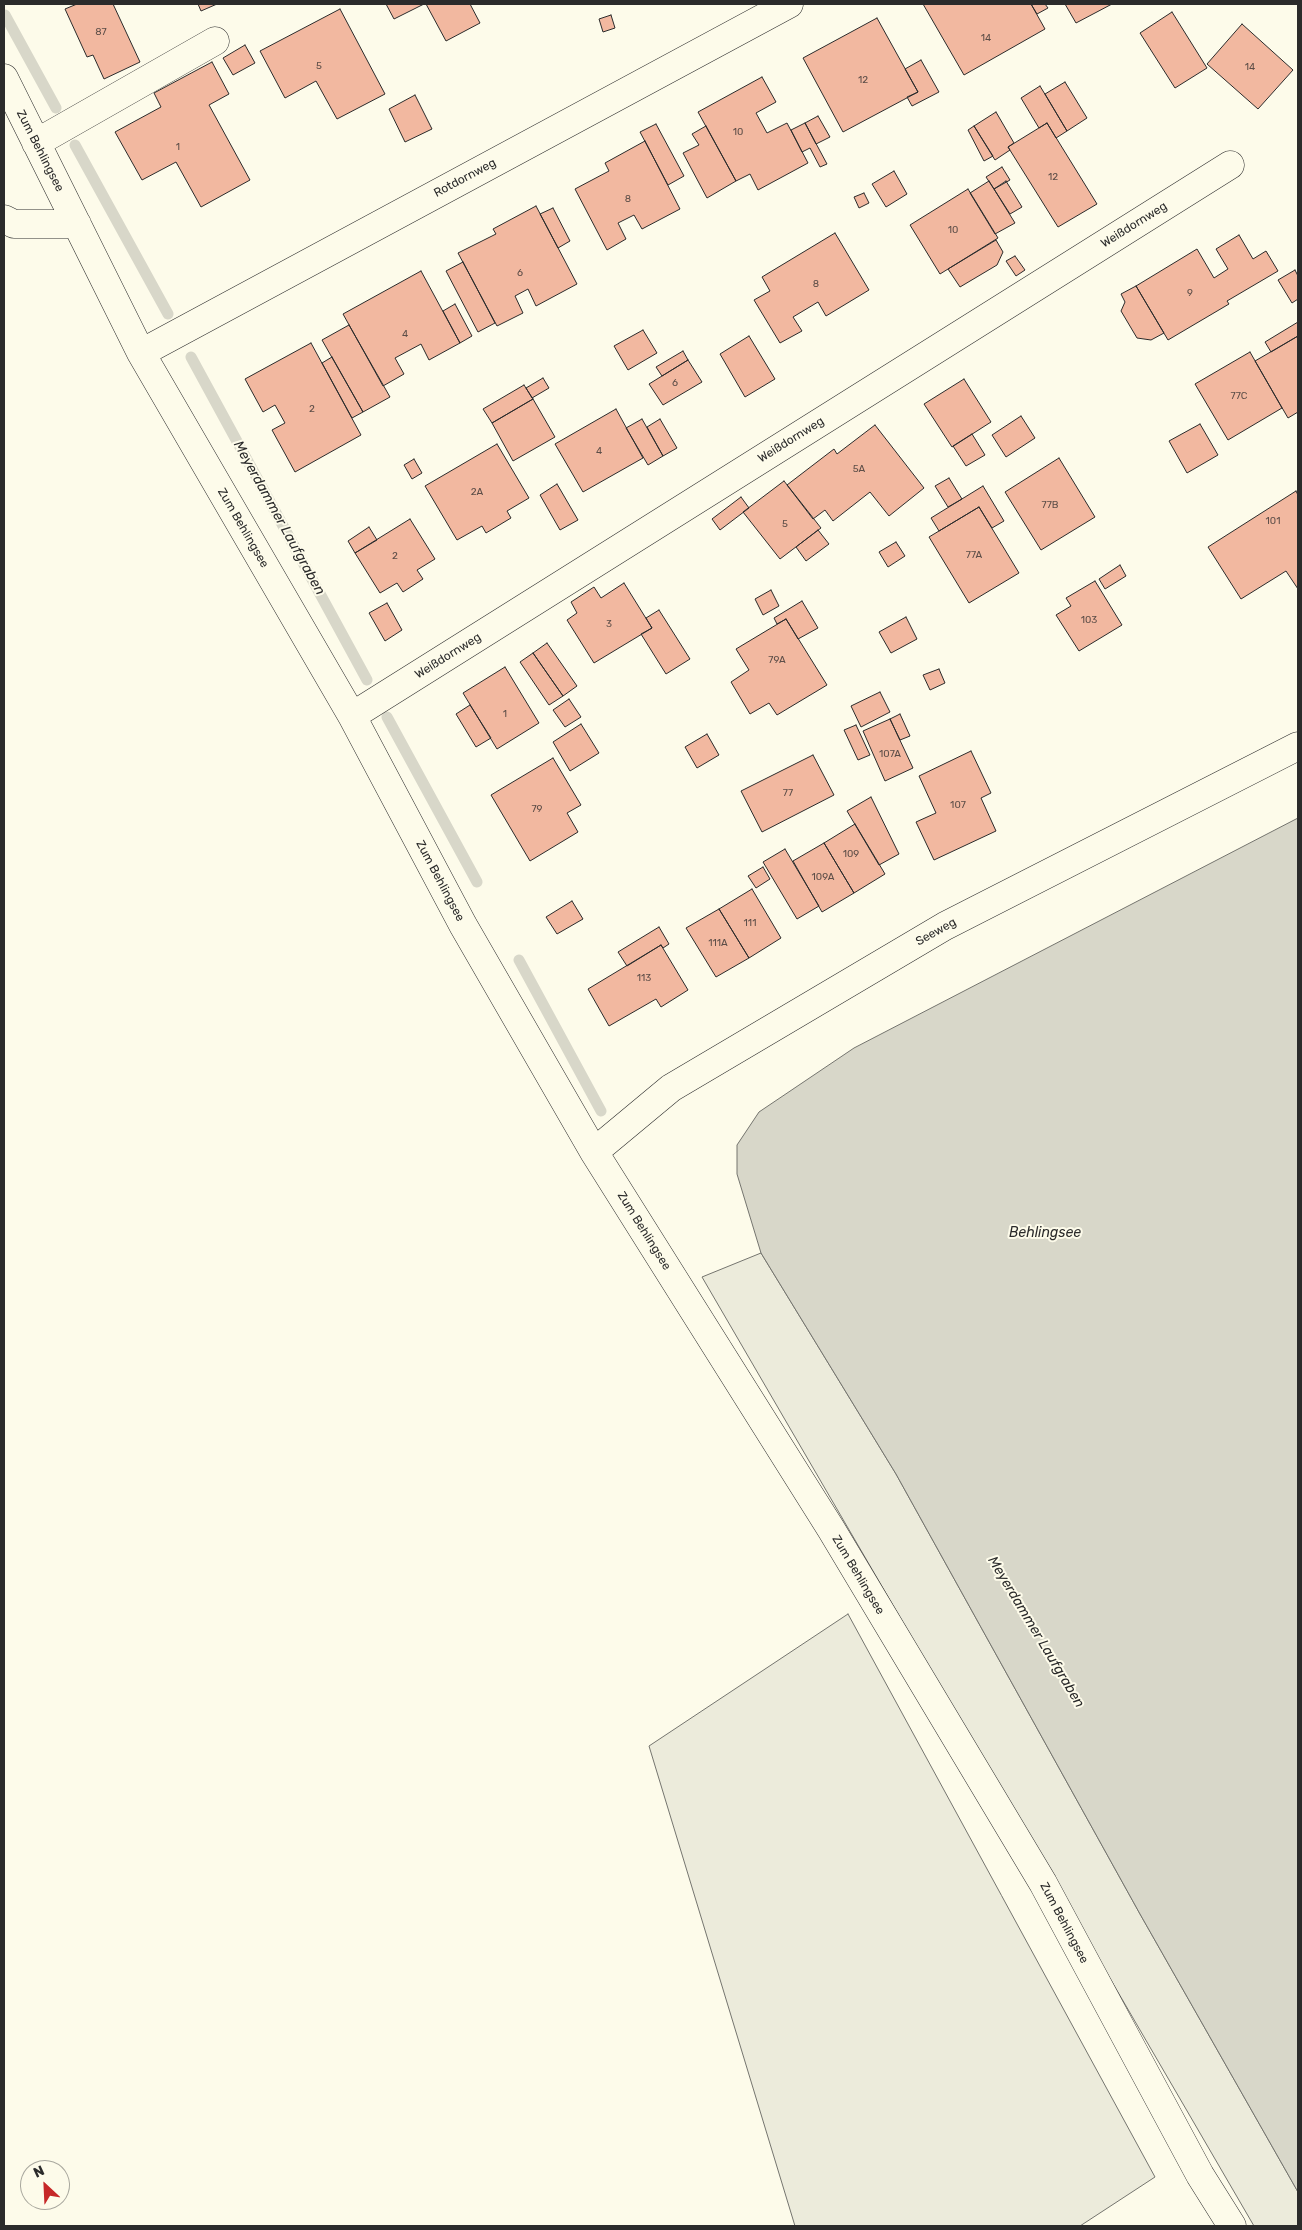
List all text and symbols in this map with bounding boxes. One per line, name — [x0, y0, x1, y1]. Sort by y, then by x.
house number: 87 — [95, 26, 107, 38]
house number: 14 — [981, 32, 991, 44]
house number: 5 — [316, 60, 322, 72]
house number: 14 — [1245, 61, 1255, 73]
house number: 12 — [858, 74, 868, 86]
street label: Zum Behlingsee — [13, 108, 67, 194]
house number: 10 — [733, 126, 743, 138]
house number: 1 — [176, 141, 180, 153]
street label: Rotdornweg — [431, 156, 499, 200]
house number: 12 — [1048, 171, 1058, 183]
house number: 8 — [625, 193, 631, 205]
street label: Weißdornweg — [1098, 199, 1170, 251]
house number: 10 — [948, 224, 958, 236]
house number: 6 — [517, 267, 523, 279]
house number: 8 — [813, 278, 819, 290]
house number: 9 — [1187, 287, 1193, 299]
house number: 4 — [402, 328, 408, 340]
house number: 6 — [672, 377, 678, 389]
house number: 77C — [1231, 390, 1247, 402]
house number: 2 — [309, 403, 315, 415]
street label: Weißdornweg — [755, 414, 827, 466]
water label: Meyerdammer Laufgraben — [230, 438, 328, 598]
house number: 4 — [596, 445, 602, 457]
house number: 5A — [853, 463, 865, 475]
street label: Zum Behlingsee — [214, 486, 272, 570]
house number: 2A — [471, 486, 483, 498]
house number: 77B — [1042, 499, 1058, 511]
house number: 101 — [1266, 515, 1280, 527]
house number: 5 — [782, 518, 788, 530]
house number: 77A — [966, 549, 982, 561]
house number: 2 — [392, 550, 398, 562]
house number: 103 — [1081, 614, 1097, 626]
house number: 3 — [606, 618, 612, 630]
street label: Weißdornweg — [412, 630, 484, 682]
house number: 79A — [768, 654, 786, 666]
house number: 1 — [503, 708, 507, 720]
house number: 107A — [879, 748, 901, 760]
house number: 77 — [783, 787, 793, 799]
house number: 107 — [950, 799, 966, 811]
house number: 79 — [531, 803, 543, 815]
street label: Zum Behlingsee — [413, 838, 467, 924]
house number: 109 — [843, 848, 859, 860]
house number: 109A — [812, 871, 834, 883]
street label: Seeweg — [913, 915, 959, 949]
house number: 111 — [744, 917, 756, 929]
house number: 111A — [708, 937, 728, 949]
house number: 113 — [637, 972, 651, 984]
street label: Zum Behlingsee — [614, 1189, 674, 1273]
water label: Behlingsee — [1009, 1225, 1081, 1241]
street label: Zum Behlingsee — [829, 1533, 887, 1617]
water label: Meyerdammer Laufgraben — [984, 1553, 1088, 1711]
street label: Zum Behlingsee — [1037, 1880, 1091, 1966]
north arrow — [20, 2160, 70, 2210]
text: N — [31, 2162, 47, 2182]

